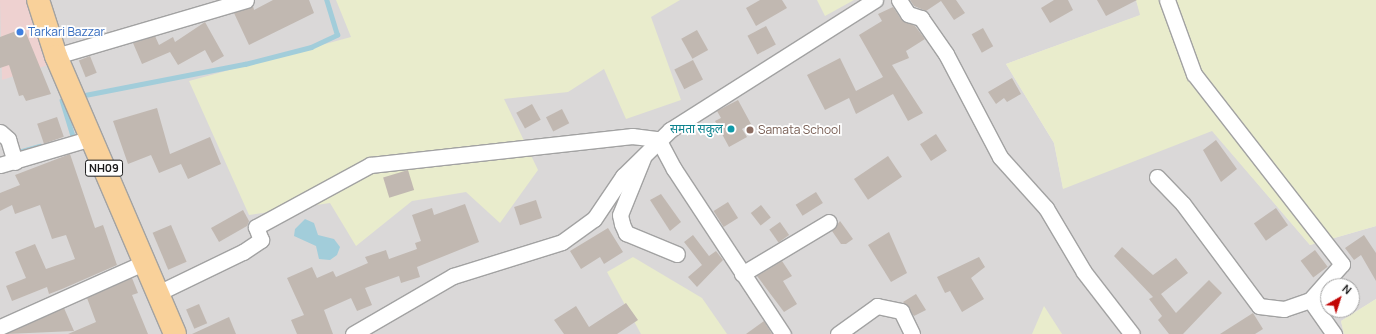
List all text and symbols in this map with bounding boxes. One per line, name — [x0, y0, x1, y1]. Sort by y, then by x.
place label: Tarkari Bazzar — [28, 25, 105, 39]
marker: Tarkari Bazzar — [15, 27, 25, 37]
place label: समता सकुल — [670, 122, 723, 136]
place label: Samata School — [758, 123, 841, 137]
marker: समता सकुल — [726, 124, 736, 134]
marker: Samata School — [745, 125, 755, 135]
road number: NH09 — [85, 159, 123, 177]
north arrow — [1320, 278, 1360, 318]
text: N — [1339, 281, 1355, 297]

